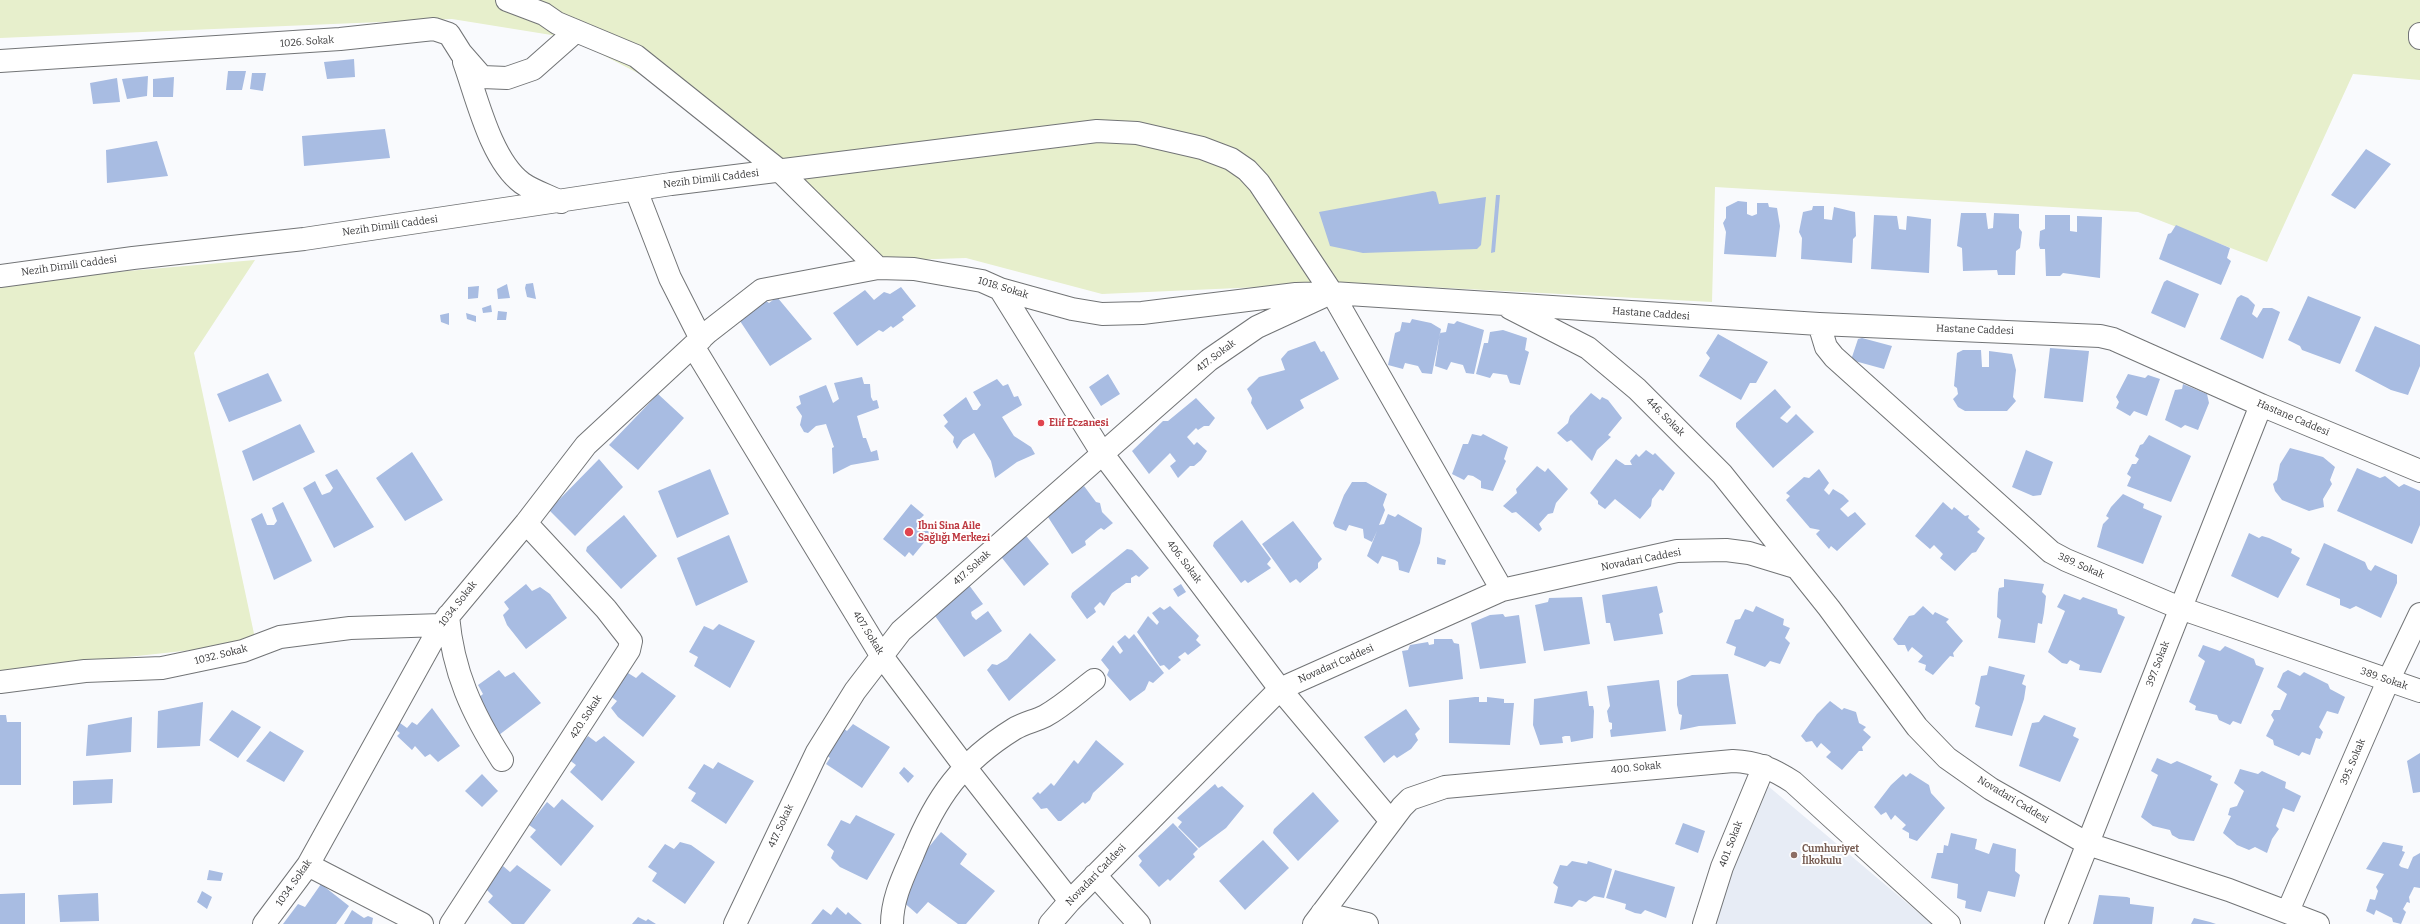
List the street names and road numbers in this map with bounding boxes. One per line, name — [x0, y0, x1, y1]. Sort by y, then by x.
street label: 1026. Sokak — [280, 34, 334, 50]
street label: Nezih Dimili Caddesi — [662, 167, 760, 191]
street label: Nezih Dimili Caddesi — [341, 213, 439, 239]
street label: Nezih Dimili Caddesi — [20, 253, 118, 279]
street label: 1018. Sokak — [976, 275, 1030, 301]
street label: Hastane Caddesi — [1612, 305, 1690, 323]
street label: Hastane Caddesi — [1936, 323, 2014, 337]
street label: 417. Sokak — [1194, 337, 1238, 375]
street label: 446. Sokak — [1643, 395, 1687, 439]
street label: Hastane Caddesi — [2255, 397, 2331, 439]
street label: 406. Sokak — [1164, 538, 1204, 586]
street label: Novadari Caddesi — [1600, 546, 1682, 574]
street label: 417. Sokak — [951, 548, 993, 588]
street label: 389. Sokak — [2056, 550, 2106, 582]
street label: 1034. Sokak — [437, 579, 479, 629]
street label: 407. Sokak — [850, 609, 886, 657]
street label: 397. Sokak — [2144, 640, 2172, 688]
street label: Novadari Caddesi — [1296, 642, 1376, 686]
street label: 1032. Sokak — [193, 643, 249, 667]
street label: 389. Sokak — [2359, 665, 2409, 693]
street label: 420. Sokak — [568, 693, 604, 741]
street label: 395. Sokak — [2338, 737, 2368, 787]
street label: 400. Sokak — [1610, 759, 1662, 777]
street label: Novadari Caddesi — [1975, 774, 2051, 826]
street label: 417. Sokak — [766, 803, 796, 849]
street label: 401. Sokak — [1717, 819, 1745, 869]
street label: Novadari Caddesi — [1063, 842, 1129, 908]
street label: 1034. Sokak — [274, 857, 314, 909]

